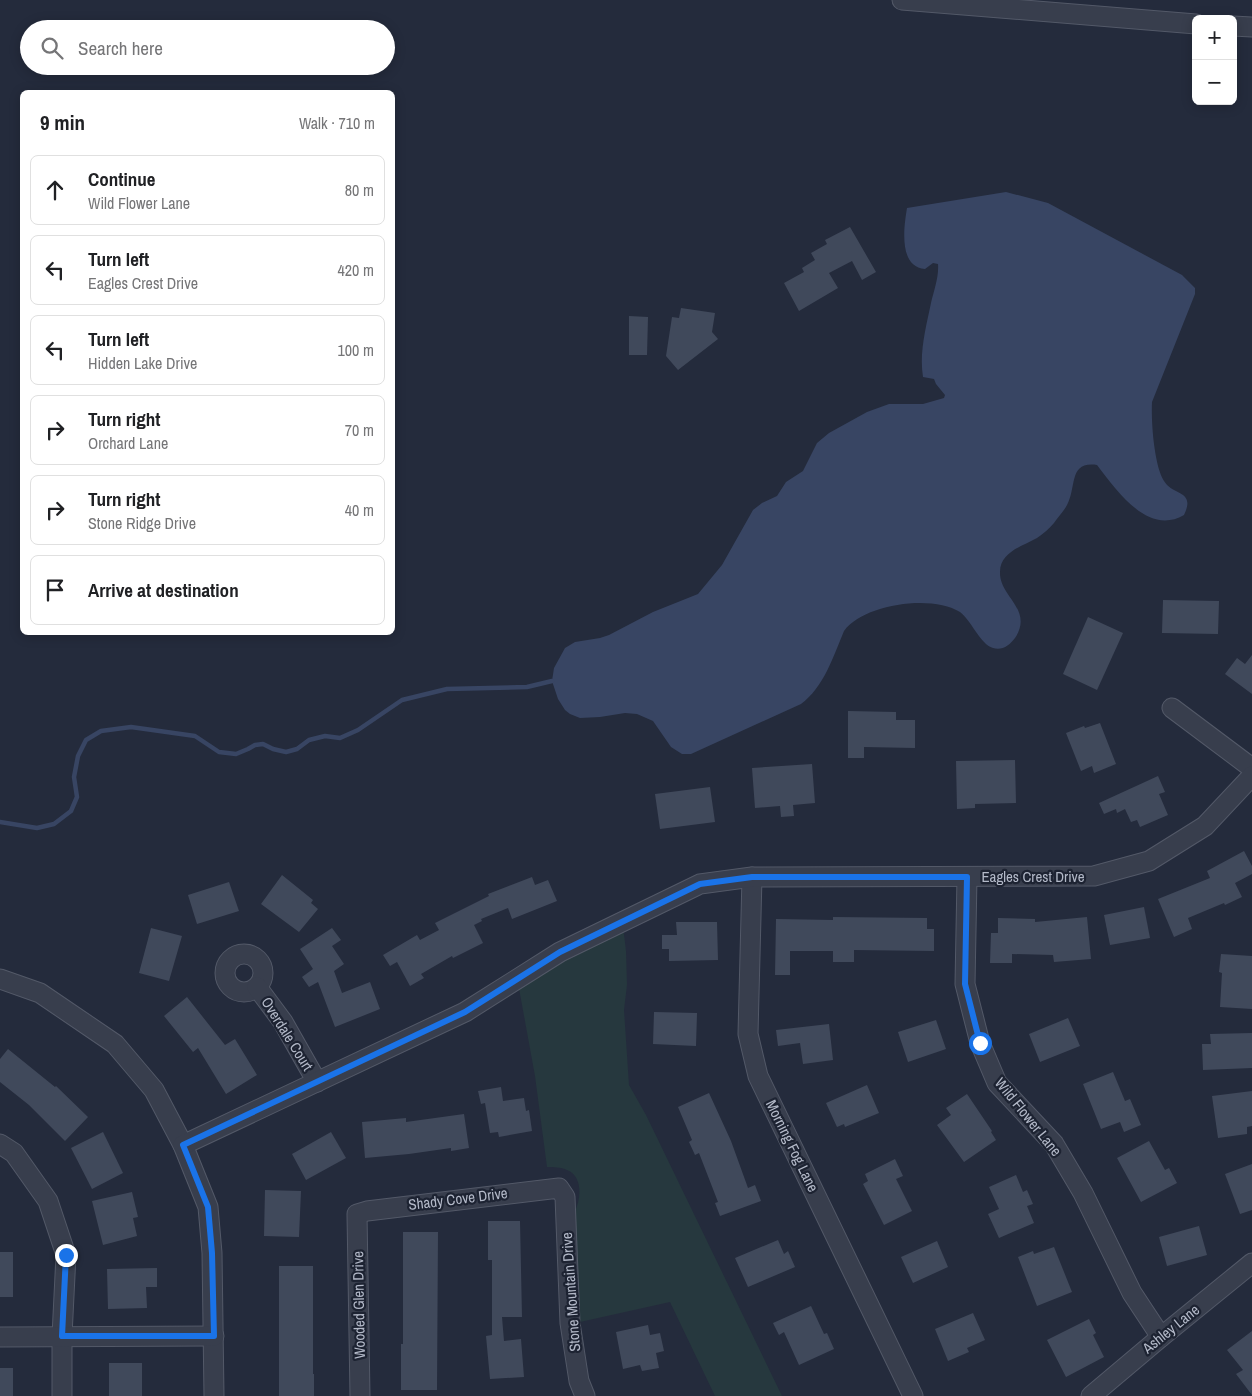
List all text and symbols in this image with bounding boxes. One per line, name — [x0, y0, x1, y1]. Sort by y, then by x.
map controls — [1192, 15, 1237, 105]
button: + — [1192, 15, 1237, 60]
search box — [20, 20, 395, 75]
icon: search — [38, 34, 66, 62]
text: Search here — [78, 35, 163, 61]
button: − — [1192, 60, 1237, 105]
text: 9 min — [40, 108, 85, 137]
text: Walk · 710 m — [299, 112, 375, 134]
text: Continue — [88, 166, 156, 192]
icon: ahead — [41, 176, 69, 204]
text: 80 m — [345, 179, 374, 201]
text: Wild Flower Lane — [88, 192, 190, 214]
text: Turn left — [88, 246, 149, 272]
icon: left — [41, 256, 69, 284]
text: 420 m — [338, 259, 374, 281]
text: Eagles Crest Drive — [88, 272, 198, 294]
text: Turn left — [88, 326, 149, 352]
icon: left — [41, 336, 69, 364]
text: 100 m — [338, 339, 374, 361]
text: Hidden Lake Drive — [88, 352, 197, 374]
text: Turn right — [88, 406, 160, 432]
icon: right — [41, 416, 69, 444]
text: 70 m — [345, 419, 374, 441]
text: Orchard Lane — [88, 432, 168, 454]
text: Turn right — [88, 486, 160, 512]
icon: right — [41, 496, 69, 524]
text: 40 m — [345, 499, 374, 521]
text: Stone Ridge Drive — [88, 512, 196, 534]
icon: arrive — [41, 576, 69, 604]
text: Arrive at destination — [88, 577, 239, 603]
street label: Eagles Crest Drive — [981, 866, 1085, 887]
street label: Overdale Court — [256, 993, 319, 1075]
route start — [969, 1032, 992, 1055]
street label: Wild Flower Lane — [990, 1073, 1067, 1161]
street label: Morning Fog Lane — [761, 1096, 824, 1195]
street label: Shady Cove Drive — [407, 1182, 509, 1215]
street label: Stone Mountain Drive — [556, 1231, 585, 1352]
route end — [55, 1244, 78, 1267]
street label: Wooded Glen Drive — [347, 1251, 370, 1359]
street label: Ashley Lane — [1137, 1299, 1204, 1359]

